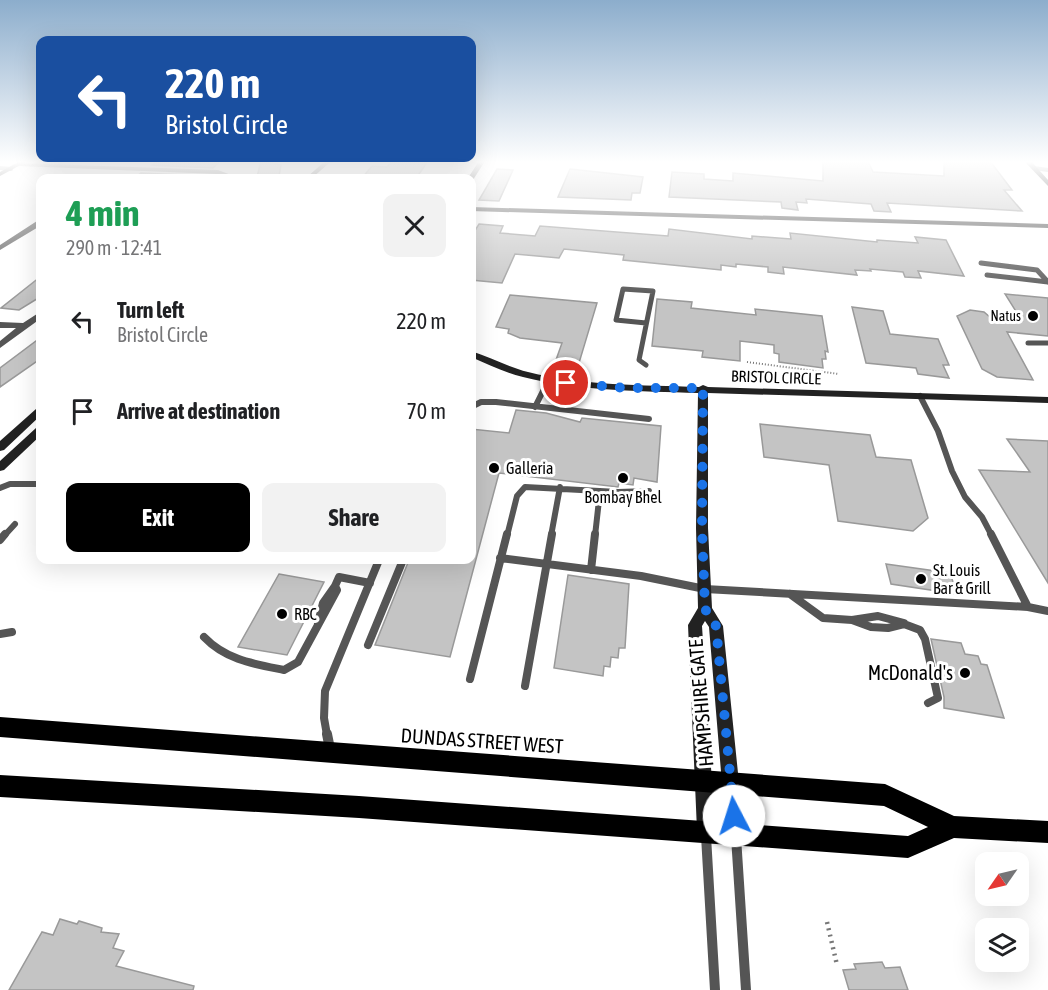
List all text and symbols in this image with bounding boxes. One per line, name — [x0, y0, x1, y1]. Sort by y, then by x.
text: 220 m — [165, 59, 260, 107]
icon: left — [66, 60, 144, 138]
text: Bristol Circle — [165, 109, 288, 140]
text: 4 min — [66, 192, 140, 234]
button: close — [383, 194, 446, 257]
text: 290 m · 12:41 — [66, 236, 162, 259]
text: Turn left — [117, 297, 184, 323]
icon: left — [66, 305, 99, 338]
text: 220 m — [396, 308, 446, 334]
place label: Natus — [990, 308, 1021, 324]
marker: Natus — [1026, 309, 1040, 323]
text: Bristol Circle — [117, 323, 208, 346]
pin — [540, 357, 591, 408]
icon: arrive — [549, 366, 582, 399]
street label: BRISTOL CIRCLE — [731, 366, 822, 388]
icon: arrive — [66, 395, 99, 428]
text: Arrive at destination — [117, 398, 280, 424]
text: 70 m — [406, 398, 446, 424]
place label: Galleria — [506, 459, 553, 477]
marker: Galleria — [487, 461, 501, 475]
marker: Bombay Bhel — [616, 471, 630, 485]
button: Exit — [66, 483, 250, 552]
button: Share — [262, 483, 446, 552]
place label: Bombay Bhel — [584, 488, 662, 507]
place label: St. Louis Bar & Grill — [933, 561, 992, 597]
marker: St. Louis Bar & Grill — [914, 572, 928, 586]
place label: RBC — [294, 605, 317, 623]
marker: RBC — [275, 607, 289, 621]
street label: HAMPSHIRE GATE — [683, 638, 718, 768]
place label: McDonald's — [868, 661, 953, 684]
marker: McDonald's — [958, 666, 972, 680]
street label: DUNDAS STREET WEST — [400, 723, 564, 758]
position arrow — [702, 784, 766, 848]
north arrow — [975, 852, 1029, 906]
map controls — [975, 852, 1029, 972]
button: layers — [975, 918, 1029, 972]

